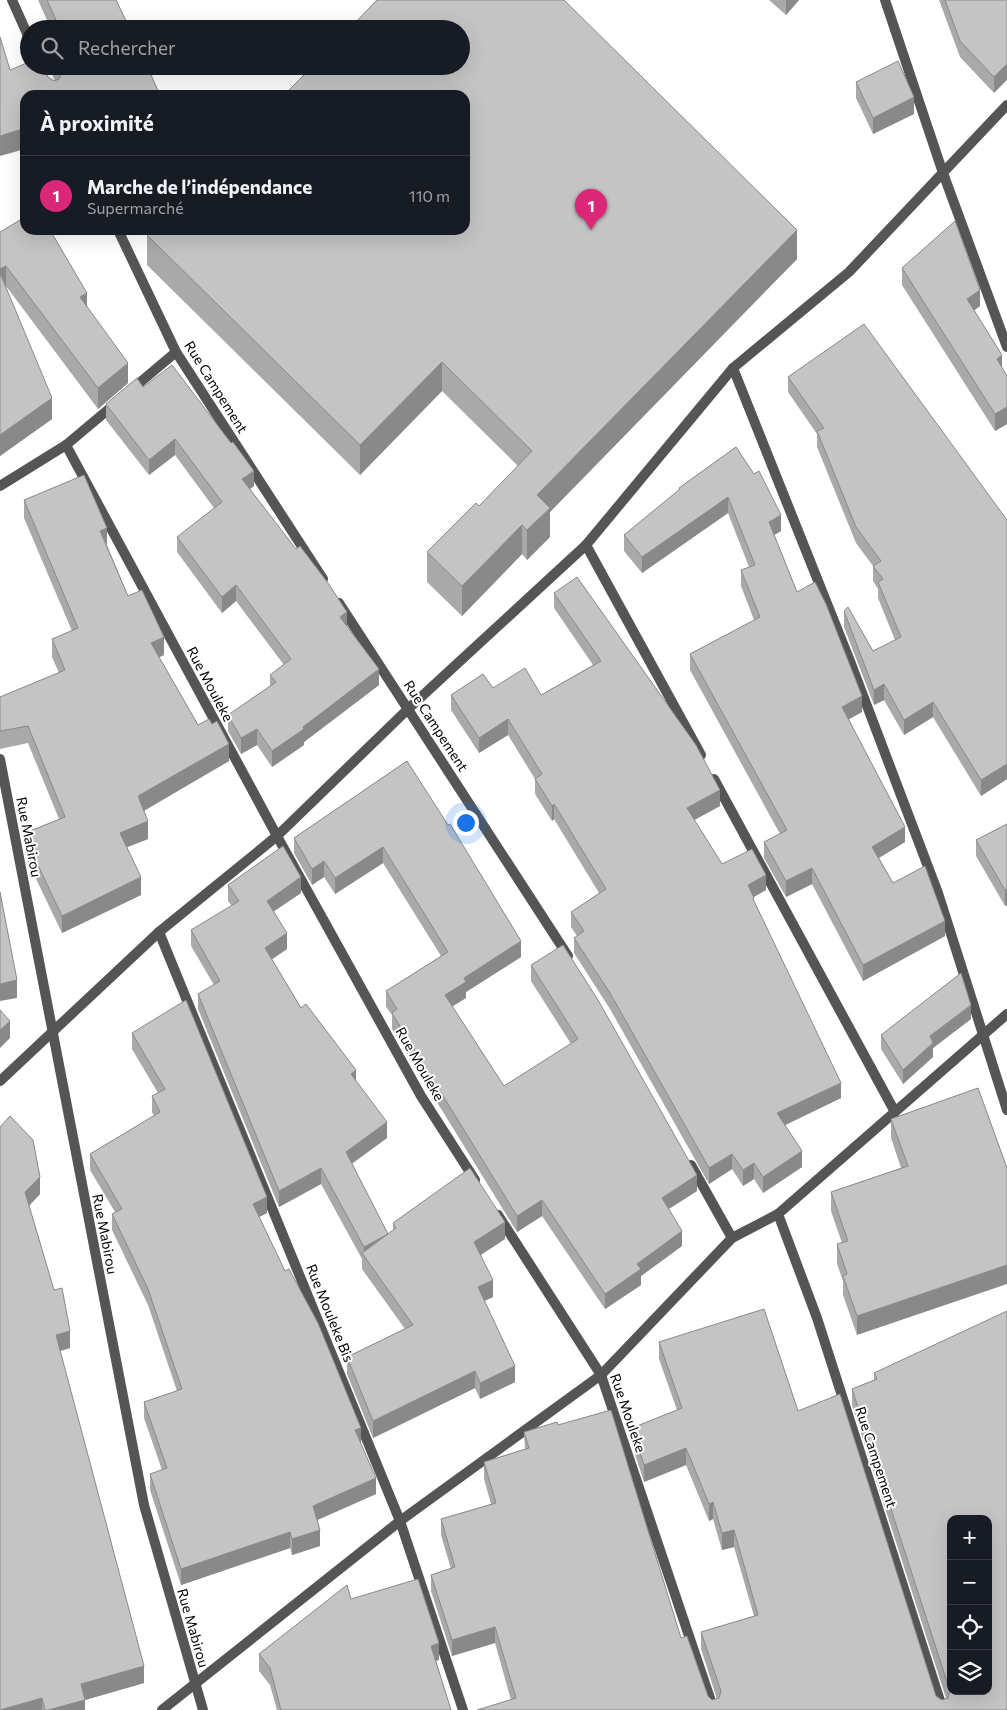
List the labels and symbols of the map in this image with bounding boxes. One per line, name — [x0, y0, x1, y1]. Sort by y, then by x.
pin: 1 — [575, 189, 607, 230]
street label: Rue Campement — [181, 338, 252, 436]
street label: Rue Mouleke — [184, 643, 237, 724]
street label: Rue Campement — [401, 677, 472, 775]
street label: Rue Mabirou — [13, 795, 46, 878]
your location — [453, 810, 479, 836]
street label: Rue Mouleke — [392, 1024, 448, 1104]
street label: Rue Mabirou — [89, 1192, 122, 1275]
street label: Rue Mouleke Bis — [303, 1261, 358, 1364]
street label: Rue Mouleke — [607, 1371, 650, 1455]
street label: Rue Campement — [852, 1404, 901, 1510]
street label: Rue Mabirou — [174, 1586, 213, 1669]

